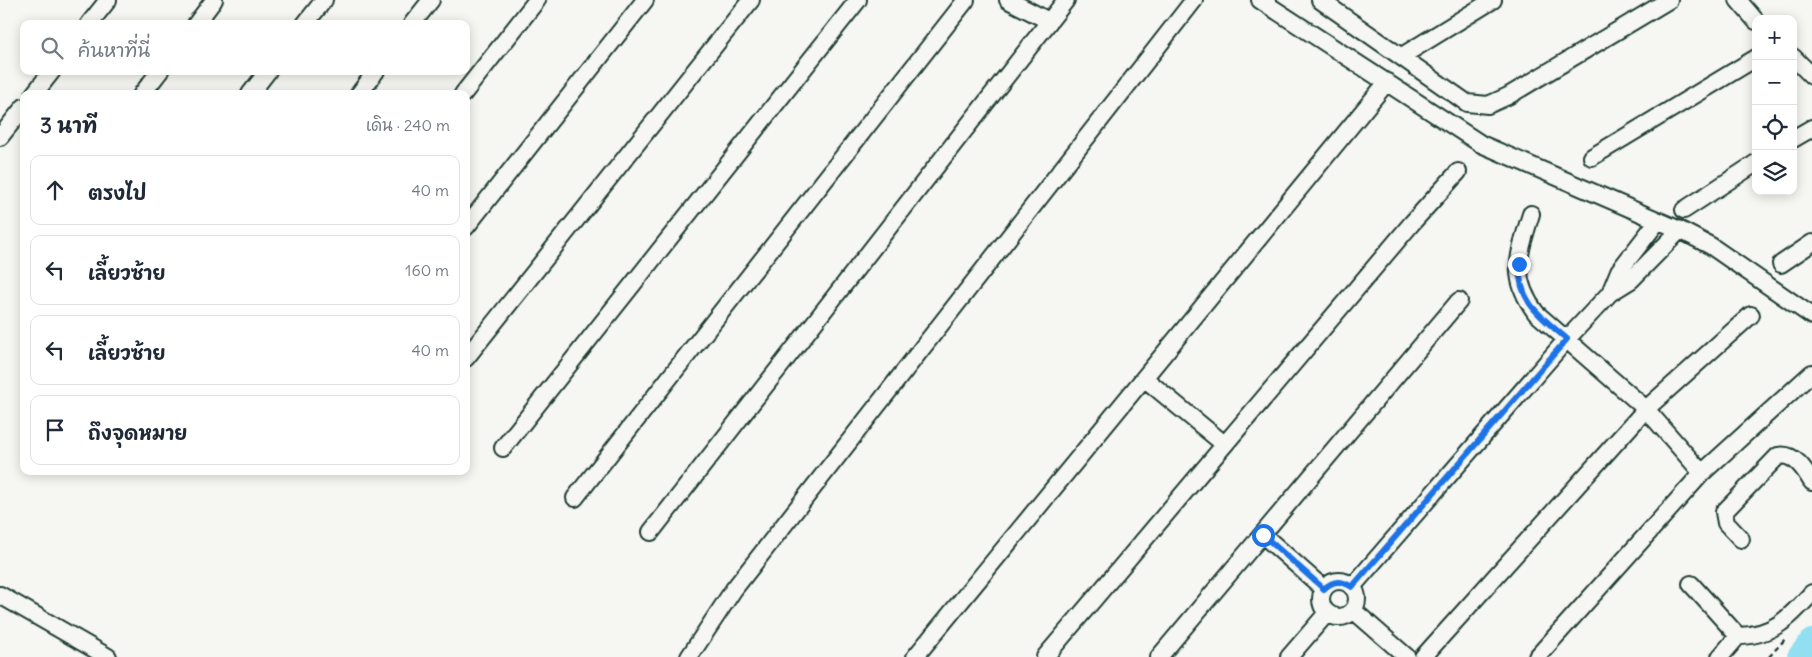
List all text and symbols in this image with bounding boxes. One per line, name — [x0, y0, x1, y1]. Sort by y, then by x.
map controls — [1752, 15, 1797, 195]
button: + — [1752, 15, 1797, 60]
search box — [20, 20, 470, 75]
icon: search — [38, 34, 66, 62]
text: ค้นหาที่นี่ — [78, 38, 150, 62]
button: − — [1752, 60, 1797, 105]
button: locate — [1752, 105, 1797, 150]
text: 3 นาที — [40, 112, 97, 139]
text: เดิน · 240 m — [366, 115, 450, 135]
button: layers — [1752, 150, 1797, 195]
icon: ahead — [41, 176, 69, 204]
text: 40 m — [411, 180, 449, 200]
text: ตรงไป — [88, 181, 146, 205]
route end — [1508, 253, 1531, 276]
icon: left — [41, 256, 69, 284]
text: 160 m — [405, 260, 449, 280]
text: เลี้ยวซ้าย — [88, 261, 165, 285]
icon: left — [41, 336, 69, 364]
text: 40 m — [411, 340, 449, 360]
text: เลี้ยวซ้าย — [88, 341, 165, 365]
icon: arrive — [41, 416, 69, 444]
text: ถึงจุดหมาย — [88, 421, 187, 445]
route start — [1252, 524, 1275, 547]

